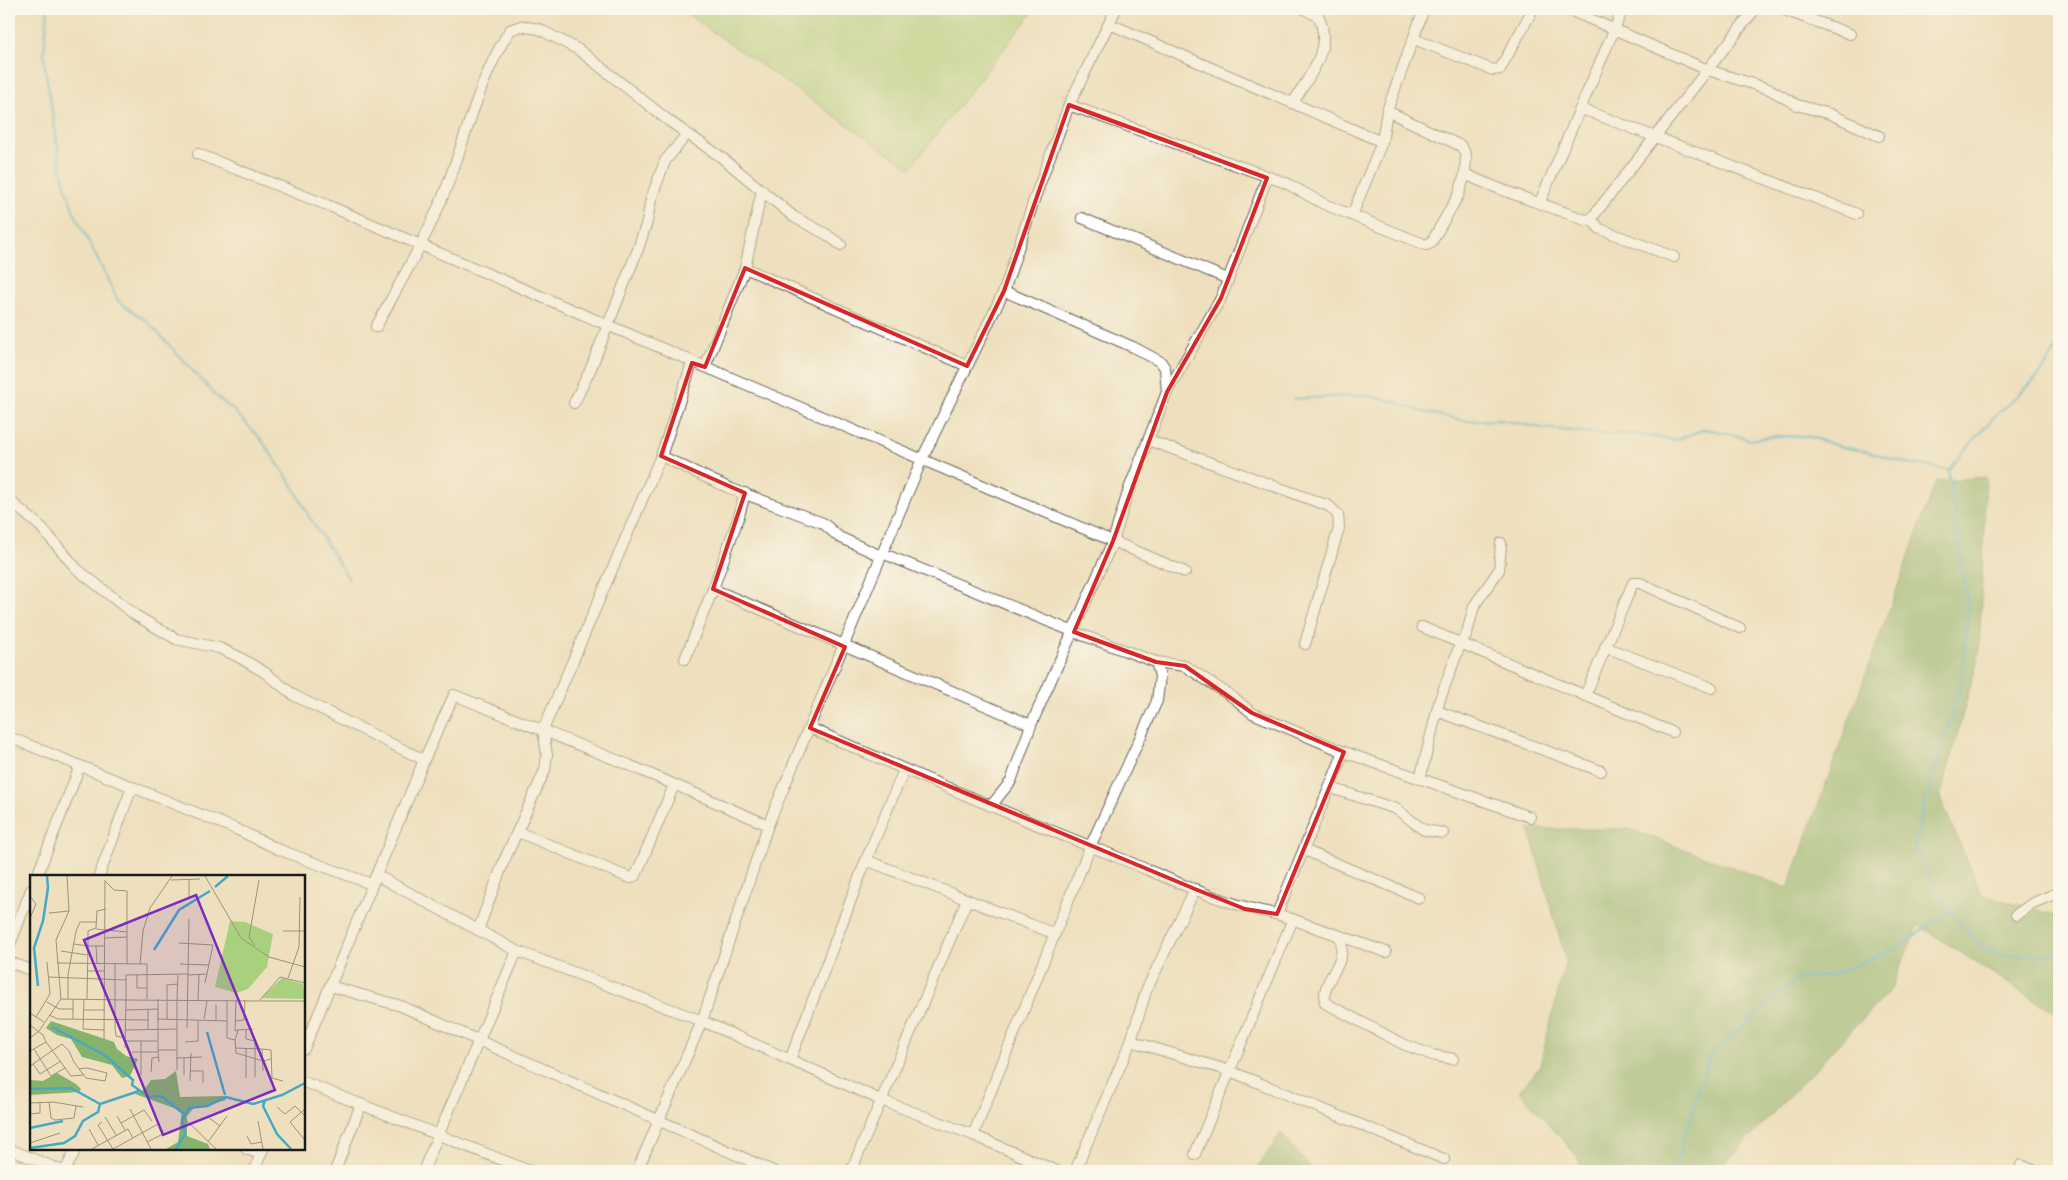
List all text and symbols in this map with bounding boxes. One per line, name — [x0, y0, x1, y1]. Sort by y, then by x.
inset map — [30, 875, 305, 1150]

